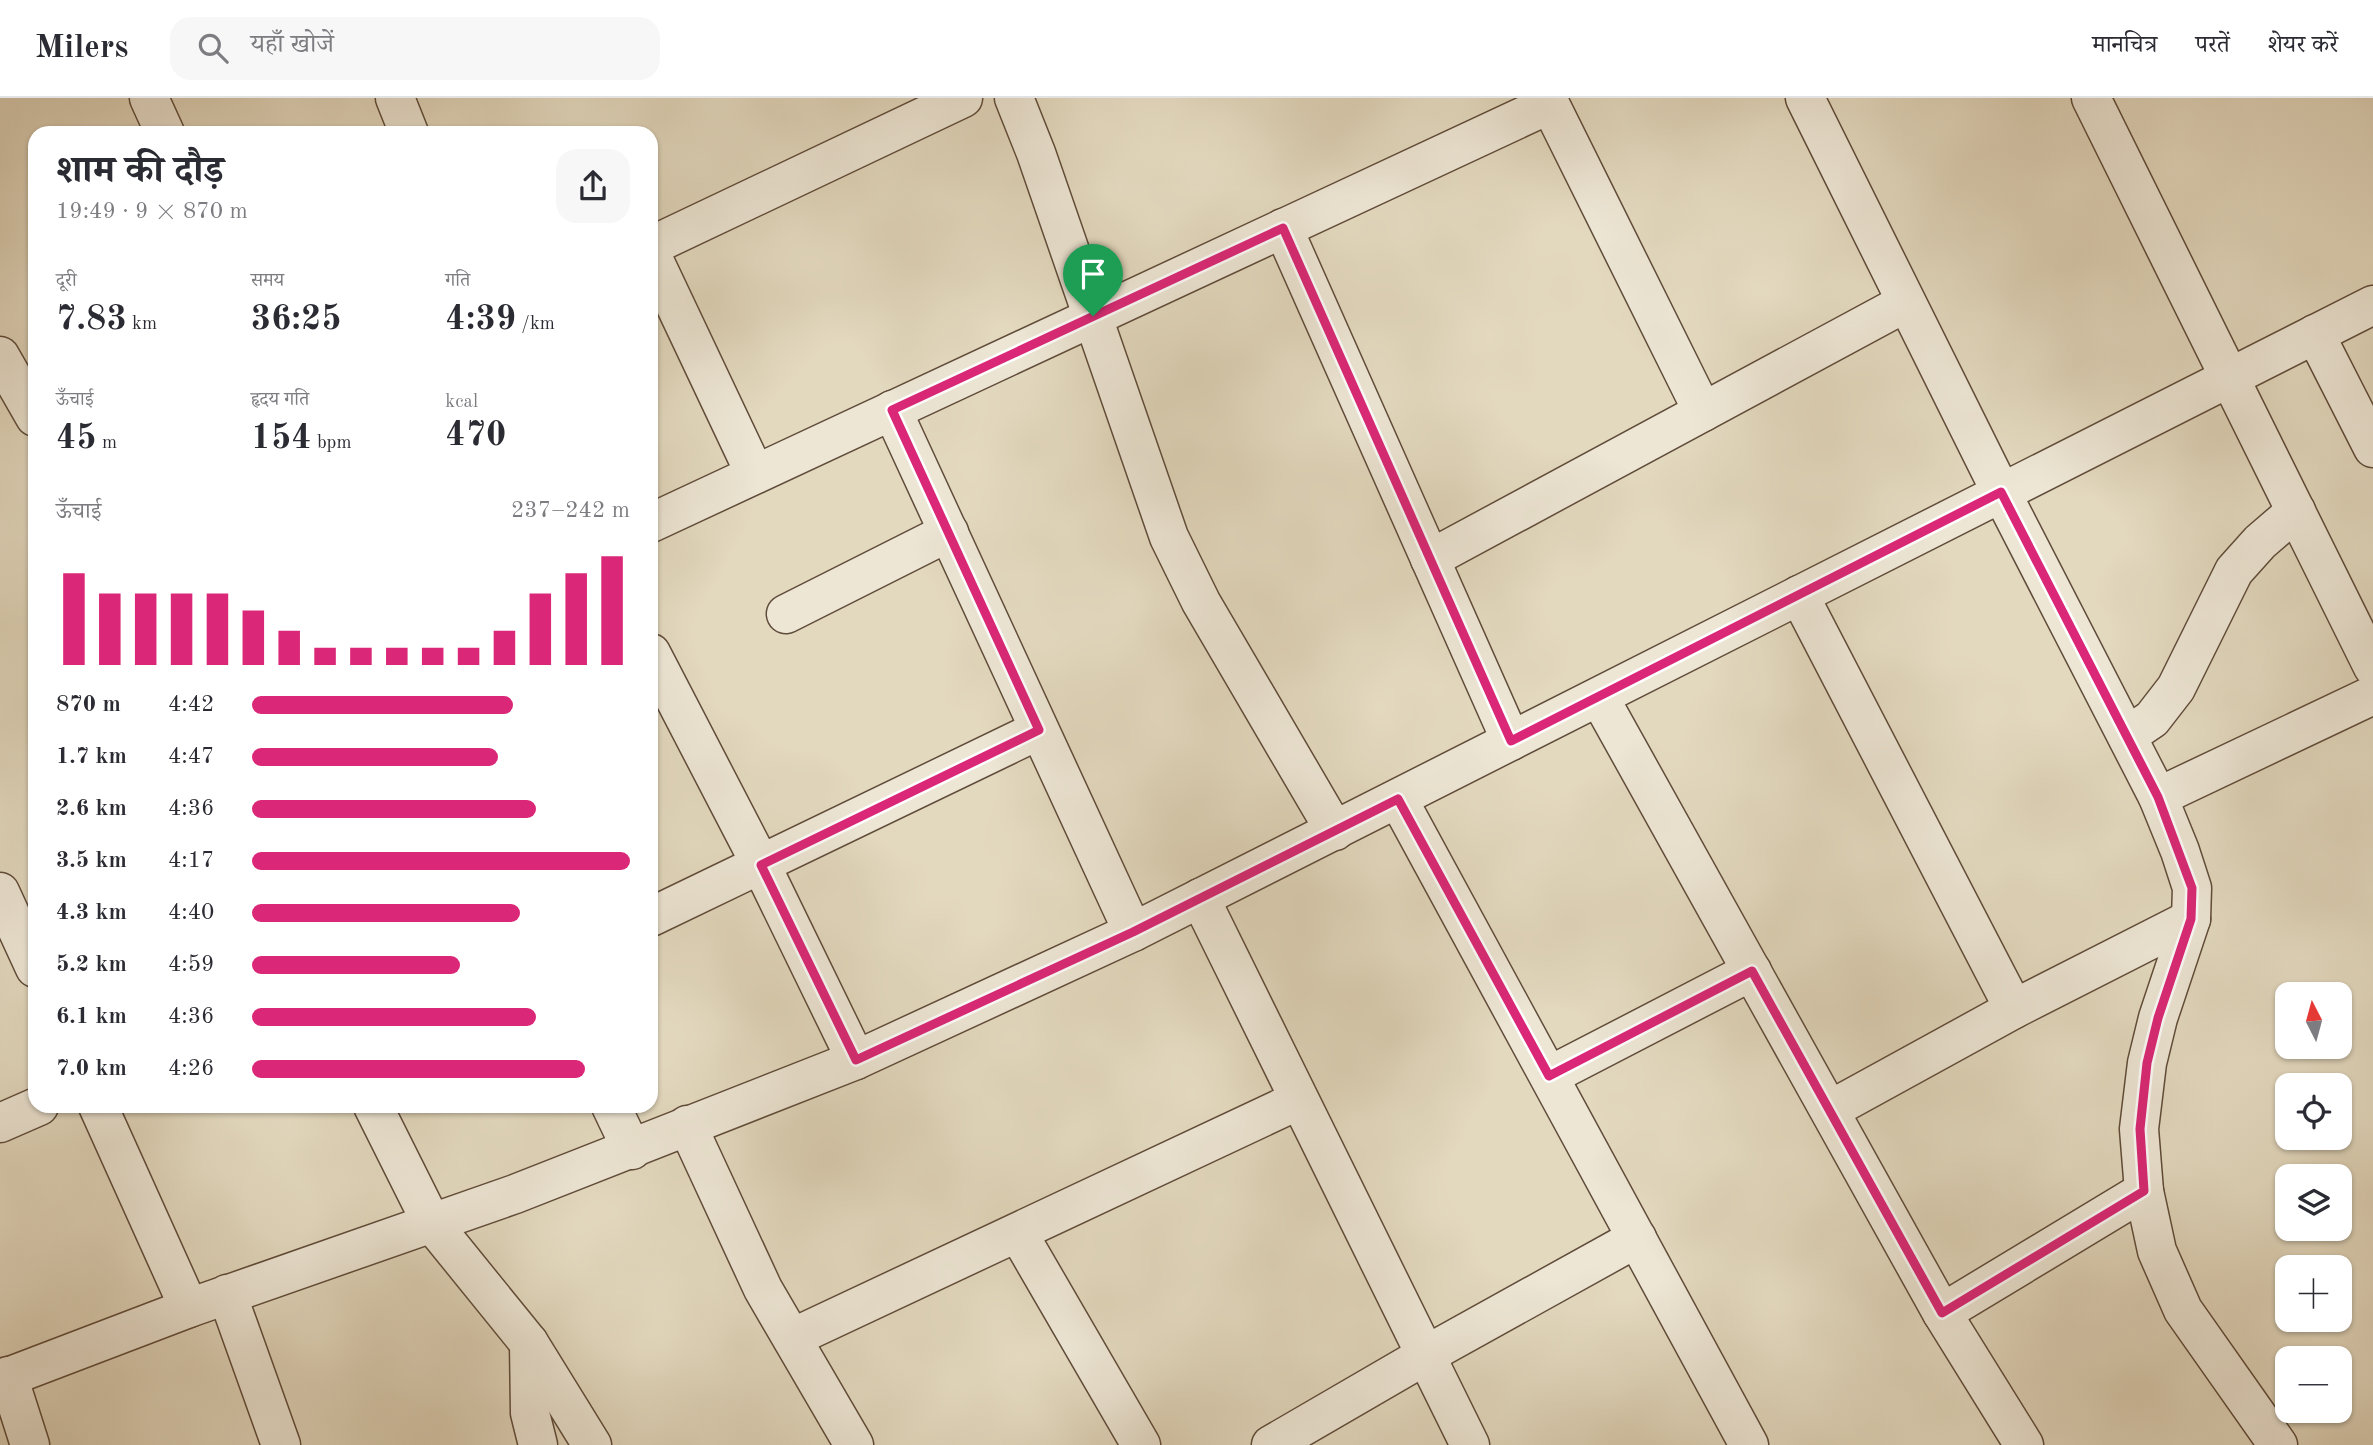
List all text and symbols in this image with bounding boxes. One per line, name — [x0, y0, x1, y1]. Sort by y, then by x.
search box — [170, 17, 660, 80]
icon: search — [194, 29, 232, 67]
text: Milers — [35, 32, 128, 65]
text: यहाँ खोजें — [250, 32, 334, 58]
text: मानचित्र — [2092, 34, 2157, 58]
text: परतें — [2195, 34, 2230, 58]
text: शेयर करें — [2268, 34, 2338, 58]
button: share — [556, 149, 630, 223]
text: शाम की दौड़ — [56, 153, 224, 191]
text: 19:49 · 9 × 870 m — [56, 200, 248, 223]
pin — [1063, 244, 1123, 316]
icon: arrive — [1074, 255, 1112, 293]
text: दूरी — [56, 272, 77, 291]
text: समय — [251, 272, 284, 291]
text: गति — [445, 272, 470, 291]
text: 7.83 — [56, 302, 127, 337]
text: 36:25 — [251, 302, 342, 337]
text: 4:39 — [445, 302, 516, 337]
text: km — [127, 315, 157, 334]
text: /km — [516, 315, 555, 334]
text: ऊँचाई — [56, 391, 93, 410]
text: हृदय गति — [251, 391, 309, 410]
text: kcal — [445, 393, 478, 412]
text: 470 — [445, 418, 506, 453]
text: 45 — [56, 421, 97, 456]
text: 154 — [251, 421, 312, 456]
text: m — [97, 434, 117, 453]
text: bpm — [312, 434, 352, 453]
text: 237–242 m — [511, 499, 630, 522]
text: ऊँचाई — [56, 500, 101, 523]
text: 870 m — [56, 693, 121, 716]
text: 4:42 — [168, 693, 214, 716]
text: 1.7 km — [56, 745, 127, 768]
text: 4:47 — [168, 745, 214, 768]
text: 2.6 km — [56, 797, 127, 820]
text: 4:36 — [168, 797, 214, 820]
text: 3.5 km — [56, 849, 127, 872]
text: 4:17 — [168, 849, 214, 872]
text: 4.3 km — [56, 901, 127, 924]
text: 4:40 — [168, 901, 214, 924]
text: 5.2 km — [56, 953, 127, 976]
text: 4:59 — [168, 953, 214, 976]
north arrow — [2275, 982, 2352, 1059]
map controls — [2275, 982, 2352, 1423]
text: 6.1 km — [56, 1005, 127, 1028]
text: 4:36 — [168, 1005, 214, 1028]
text: 7.0 km — [56, 1057, 127, 1080]
text: 4:26 — [168, 1057, 214, 1080]
button: locate — [2275, 1073, 2352, 1150]
button: layers — [2275, 1164, 2352, 1241]
button: + — [2275, 1255, 2352, 1332]
button: − — [2275, 1346, 2352, 1423]

